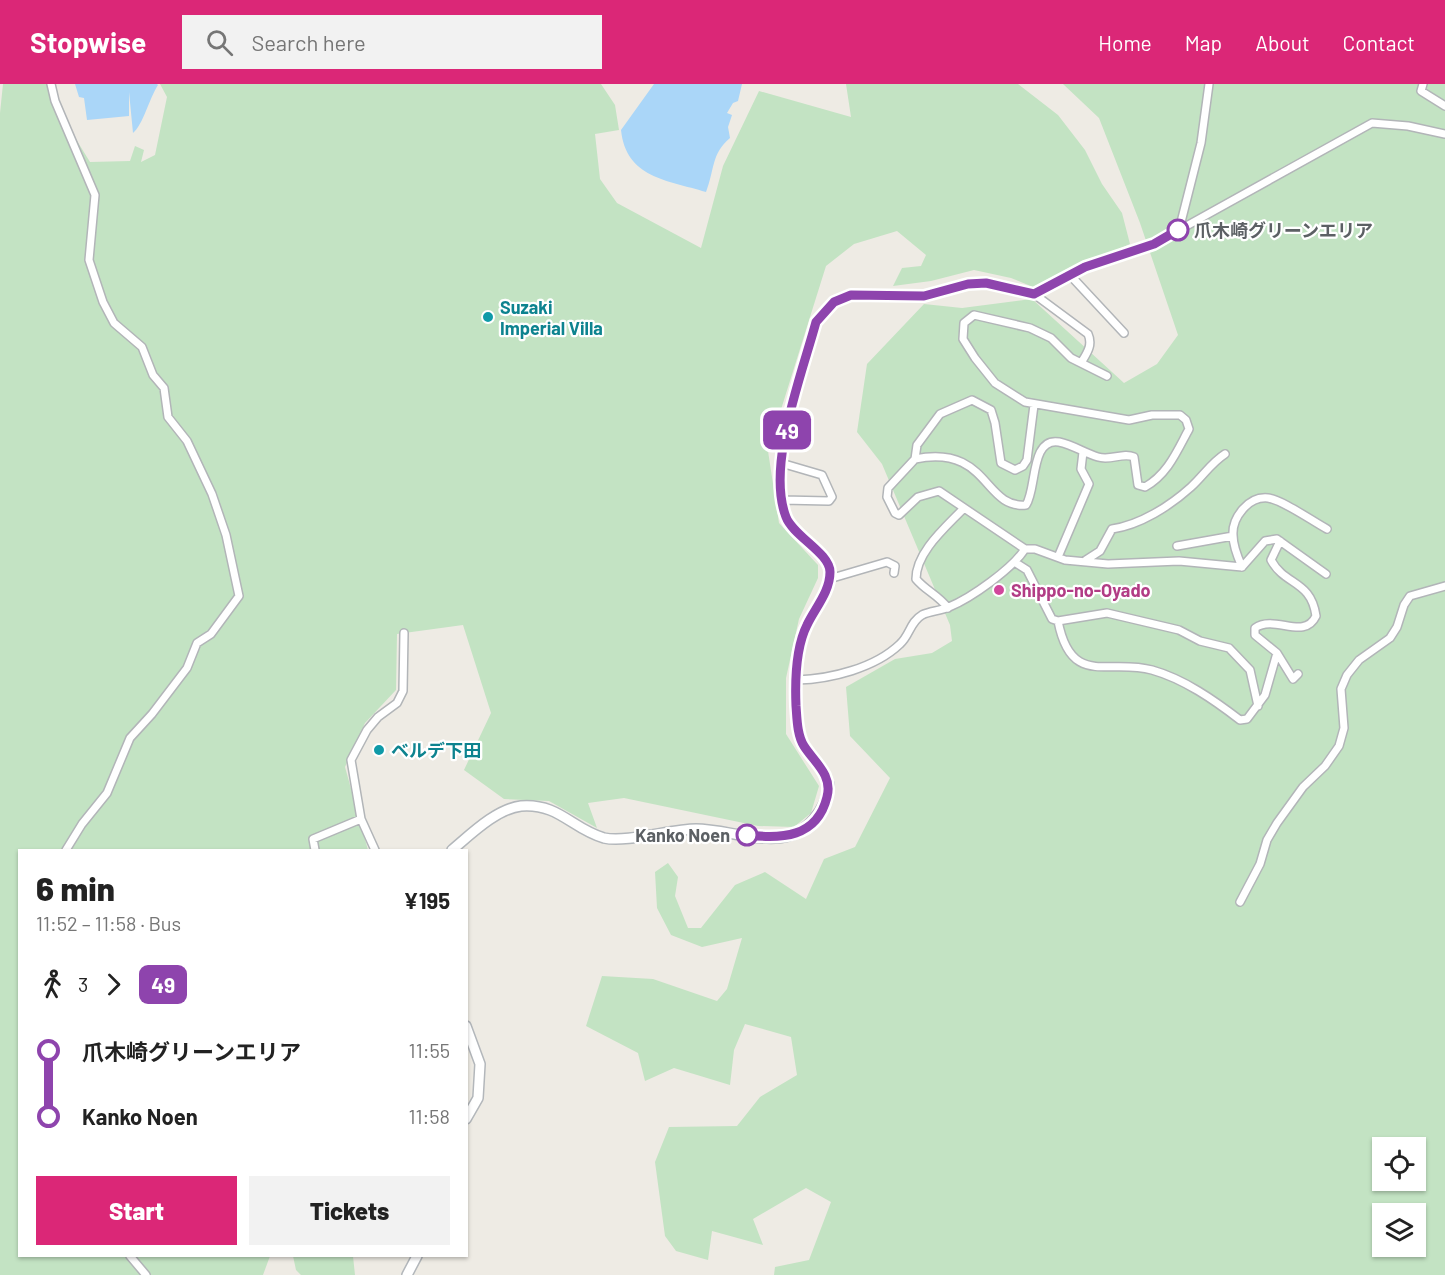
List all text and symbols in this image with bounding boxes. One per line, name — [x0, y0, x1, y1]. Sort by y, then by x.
search box — [182, 15, 602, 69]
text: Stopwise — [30, 25, 146, 59]
icon: search — [203, 26, 236, 59]
text: Search here — [251, 29, 366, 55]
text: Home — [1098, 30, 1152, 55]
text: Map — [1185, 30, 1222, 55]
text: About — [1255, 30, 1310, 55]
text: Contact — [1343, 30, 1415, 55]
marker: 爪木崎グリーンエリア — [1167, 219, 1189, 241]
place label: 爪木崎グリーンエリア — [1194, 219, 1373, 241]
place label: Suzaki Imperial Villa — [500, 296, 603, 339]
marker: Suzaki Imperial Villa — [481, 310, 495, 324]
line badge: 49 — [760, 410, 814, 450]
text: 49 — [775, 418, 799, 443]
place label: Shippo-no-Oyado — [1011, 579, 1151, 601]
marker: Shippo-no-Oyado — [992, 583, 1006, 597]
place label: ベルデ下田 — [391, 739, 481, 761]
marker: ベルデ下田 — [372, 743, 386, 757]
place label: Kanko Noen — [635, 824, 730, 846]
marker: Kanko Noen — [736, 824, 758, 846]
text: 6 min — [36, 868, 115, 908]
text: ¥195 — [404, 887, 450, 913]
text: 11:52 – 11:58 · Bus — [36, 911, 181, 935]
icon: walk — [36, 968, 69, 1001]
icon: forward — [97, 968, 130, 1001]
text: 3 — [78, 972, 88, 996]
text: 49 — [151, 972, 175, 997]
text: 爪木崎グリーンエリア — [82, 1038, 301, 1064]
text: 11:55 — [409, 1038, 450, 1062]
text: Kanko Noen — [82, 1103, 198, 1129]
text: 11:58 — [408, 1104, 450, 1128]
map controls — [1372, 1137, 1426, 1257]
button: locate — [1372, 1137, 1426, 1191]
button: Start — [36, 1176, 237, 1245]
button: Tickets — [249, 1176, 450, 1245]
button: layers — [1372, 1203, 1426, 1257]

